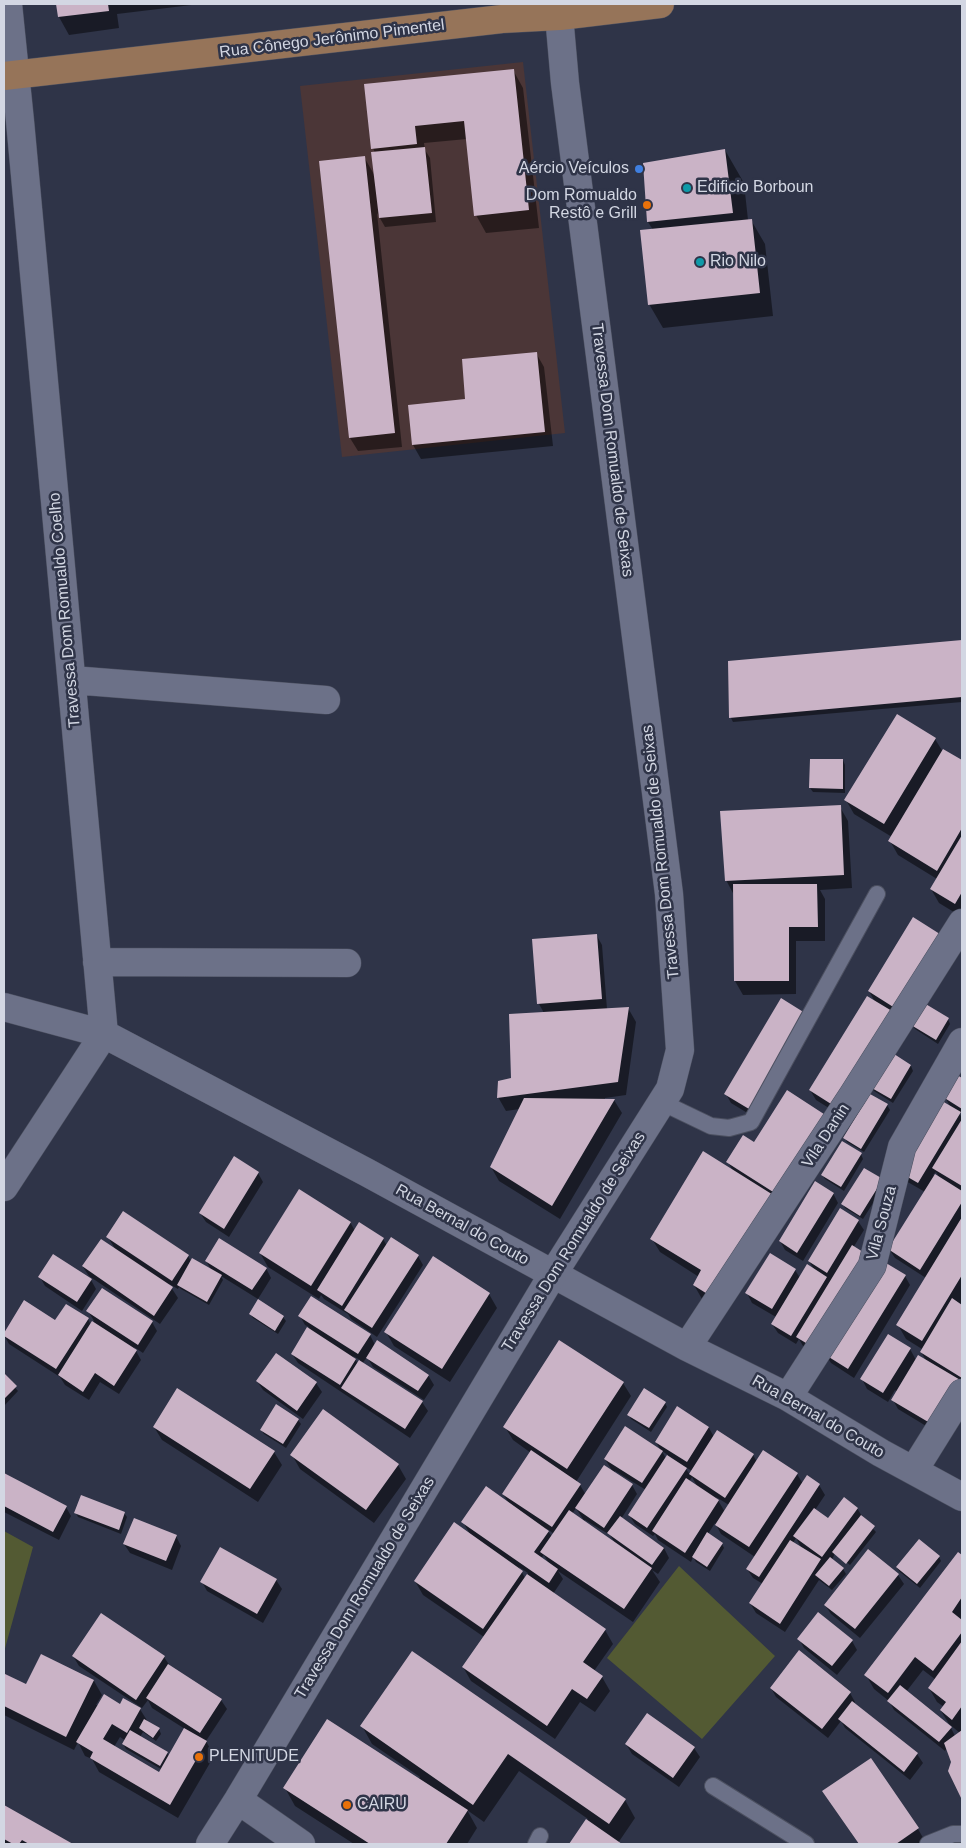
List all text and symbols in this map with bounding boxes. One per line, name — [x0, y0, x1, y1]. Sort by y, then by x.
street label: Rua Cônego Jerônimo Pimentel — [218, 16, 446, 62]
place label: Aércio Veículos — [519, 159, 629, 179]
marker: Aércio Veículos — [633, 163, 645, 175]
place label: Edificio Borboun — [697, 178, 814, 198]
marker: Edificio Borboun — [681, 182, 693, 194]
place label: Dom Romualdo Restô e Grill — [526, 186, 637, 224]
marker: Dom Romualdo Restô e Grill — [641, 199, 653, 211]
place label: Rio Nilo — [710, 252, 766, 272]
marker: Rio Nilo — [694, 256, 706, 268]
street label: Travessa Dom Romualdo de Seixas — [587, 322, 637, 578]
street label: Travessa Dom Romualdo Coelho — [45, 492, 85, 728]
street label: Travessa Dom Romualdo de Seixas — [638, 724, 684, 980]
street label: Vila Danin — [798, 1100, 854, 1172]
street label: Travessa Dom Romualdo de Seixas — [498, 1129, 650, 1355]
street label: Rua Bernal do Couto — [392, 1180, 532, 1270]
street label: Vila Souza — [863, 1184, 901, 1262]
street label: Rua Bernal do Couto — [748, 1371, 888, 1463]
street label: Travessa Dom Romualdo de Seixas — [291, 1474, 439, 1702]
place label: PLENITUDE — [209, 1747, 299, 1767]
marker: PLENITUDE — [193, 1751, 205, 1763]
place label: CAIRU — [357, 1795, 407, 1815]
marker: CAIRU — [341, 1799, 353, 1811]

